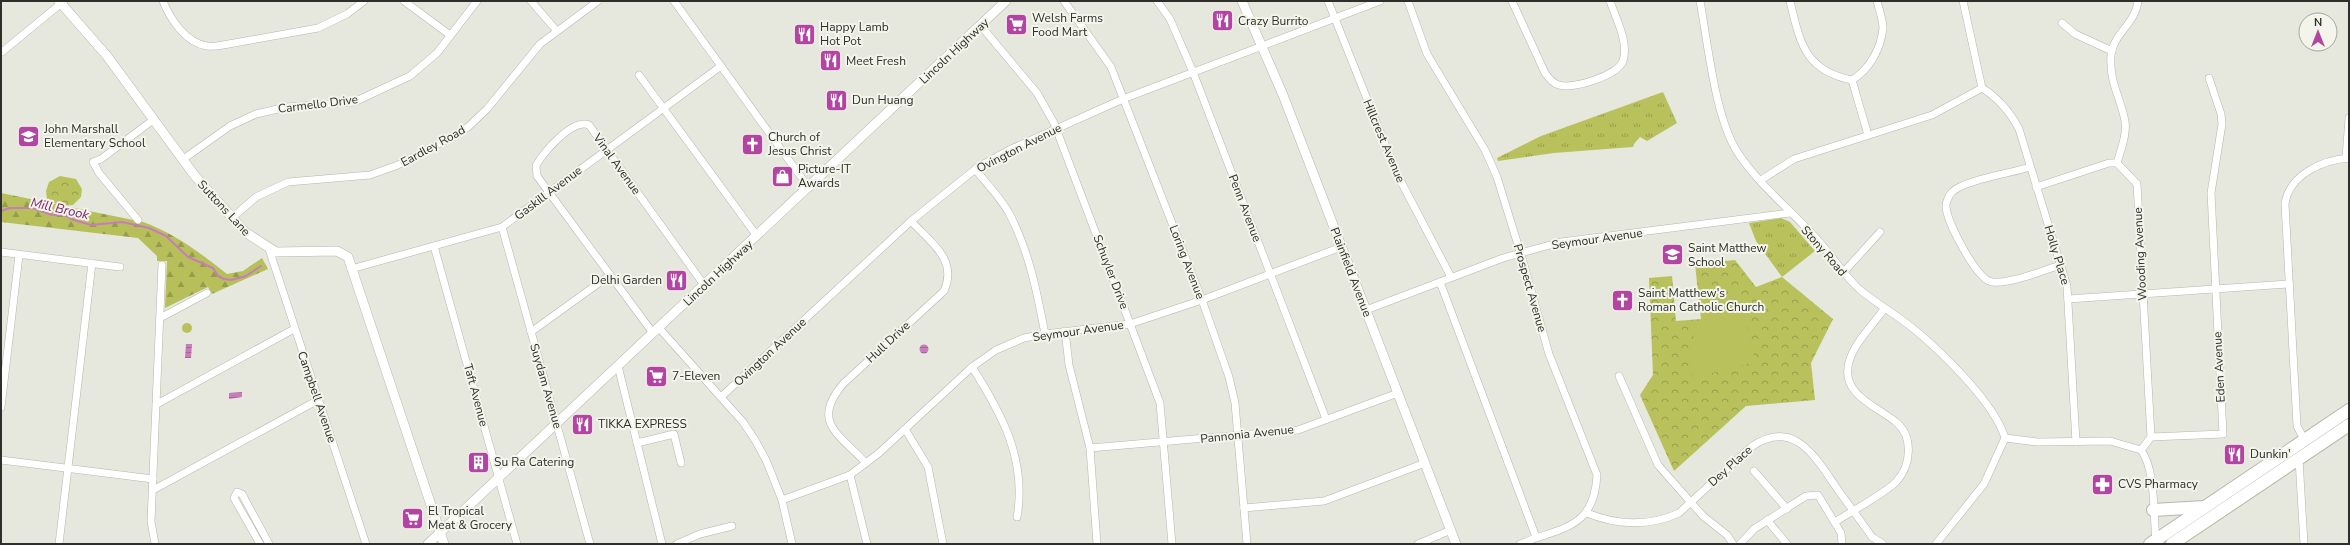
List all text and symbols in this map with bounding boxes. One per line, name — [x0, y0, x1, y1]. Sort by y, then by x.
restaurant icon: Crazy Burrito — [1210, 8, 1236, 34]
place label: Welsh Farms Food Mart — [1032, 10, 1103, 40]
supermarket icon: Welsh Farms Food Mart — [1004, 12, 1030, 38]
north arrow — [2298, 12, 2338, 52]
place label: Crazy Burrito — [1238, 13, 1309, 29]
street label: Lincoln Highway — [916, 14, 993, 87]
text: N — [2314, 15, 2322, 30]
place label: Happy Lamb Hot Pot — [820, 19, 889, 49]
restaurant icon: Happy Lamb Hot Pot — [792, 21, 818, 47]
restaurant icon: Meet Fresh — [817, 48, 843, 74]
place label: Meet Fresh — [846, 53, 906, 69]
restaurant icon: Dun Huang — [824, 87, 850, 113]
street label: Carmello Drive — [277, 91, 359, 117]
place label: Dun Huang — [852, 92, 914, 108]
street label: Hillcrest Avenue — [1359, 97, 1409, 185]
street label: Ovington Avenue — [974, 120, 1064, 176]
place label: John Marshall Elementary School — [43, 121, 146, 151]
street label: Eardley Road — [398, 122, 468, 170]
school or university icon: John Marshall Elementary School — [15, 123, 41, 149]
street label: Vinal Avenue — [589, 129, 645, 198]
place label: Church of Jesus Christ — [767, 129, 832, 159]
church icon: Church of Jesus Christ — [739, 131, 765, 157]
place label: Picture-IT Awards — [798, 161, 852, 191]
street label: Gaskill Avenue — [511, 162, 585, 224]
shop icon: Picture-IT Awards — [770, 163, 796, 189]
street label: Penn Avenue — [1225, 172, 1265, 244]
street label: Suttons Lane — [194, 177, 254, 239]
water label: Mill Brook — [29, 194, 91, 225]
street label: Wooding Avenue — [2130, 207, 2150, 301]
street label: Stony Road — [1798, 222, 1850, 280]
street label: Loring Avenue — [1166, 223, 1208, 301]
street label: Holly Place — [2040, 223, 2074, 287]
street label: Plainfield Avenue — [1327, 225, 1375, 319]
street label: Seymour Avenue — [1550, 225, 1644, 253]
street label: Schuyler Drive — [1089, 233, 1133, 311]
street label: Lincoln Highway — [680, 236, 757, 309]
place label: Saint Matthew School — [1688, 240, 1767, 270]
street label: Prospect Avenue — [1510, 242, 1550, 334]
school or university icon: Saint Matthew School — [1659, 242, 1685, 268]
restaurant icon: Delhi Garden — [664, 267, 690, 293]
place label: Delhi Garden — [591, 272, 662, 288]
place label: Saint Matthew's Roman Catholic Church — [1638, 285, 1764, 315]
church icon: Saint Matthew's Roman Catholic Church — [1610, 287, 1636, 313]
street label: Ovington Avenue — [730, 314, 810, 390]
street label: Seymour Avenue — [1031, 317, 1125, 345]
street label: Hull Drive — [863, 318, 913, 366]
street label: Eden Avenue — [2209, 331, 2229, 403]
street label: Suydam Avenue — [526, 342, 566, 430]
street label: Campbell Avenue — [294, 349, 340, 445]
street label: Taft Avenue — [460, 362, 492, 428]
supermarket icon: 7-Eleven — [643, 363, 669, 389]
place label: 7-Eleven — [672, 368, 720, 384]
restaurant icon: TIKKA EXPRESS — [570, 411, 596, 437]
place label: TIKKA EXPRESS — [598, 416, 687, 432]
street label: Pannonia Avenue — [1199, 421, 1295, 447]
restaurant icon: Dunkin' — [2221, 441, 2247, 467]
street label: Dey Place — [1705, 442, 1755, 490]
place label: Dunkin' — [2250, 446, 2291, 462]
building icon: Su Ra Catering — [465, 449, 491, 475]
place label: Su Ra Catering — [494, 454, 574, 470]
pharmacy icon: CVS Pharmacy — [2090, 471, 2116, 497]
place label: CVS Pharmacy — [2118, 476, 2199, 492]
place label: El Tropical Meat & Grocery — [428, 503, 513, 533]
supermarket icon: El Tropical Meat & Grocery — [400, 505, 426, 531]

